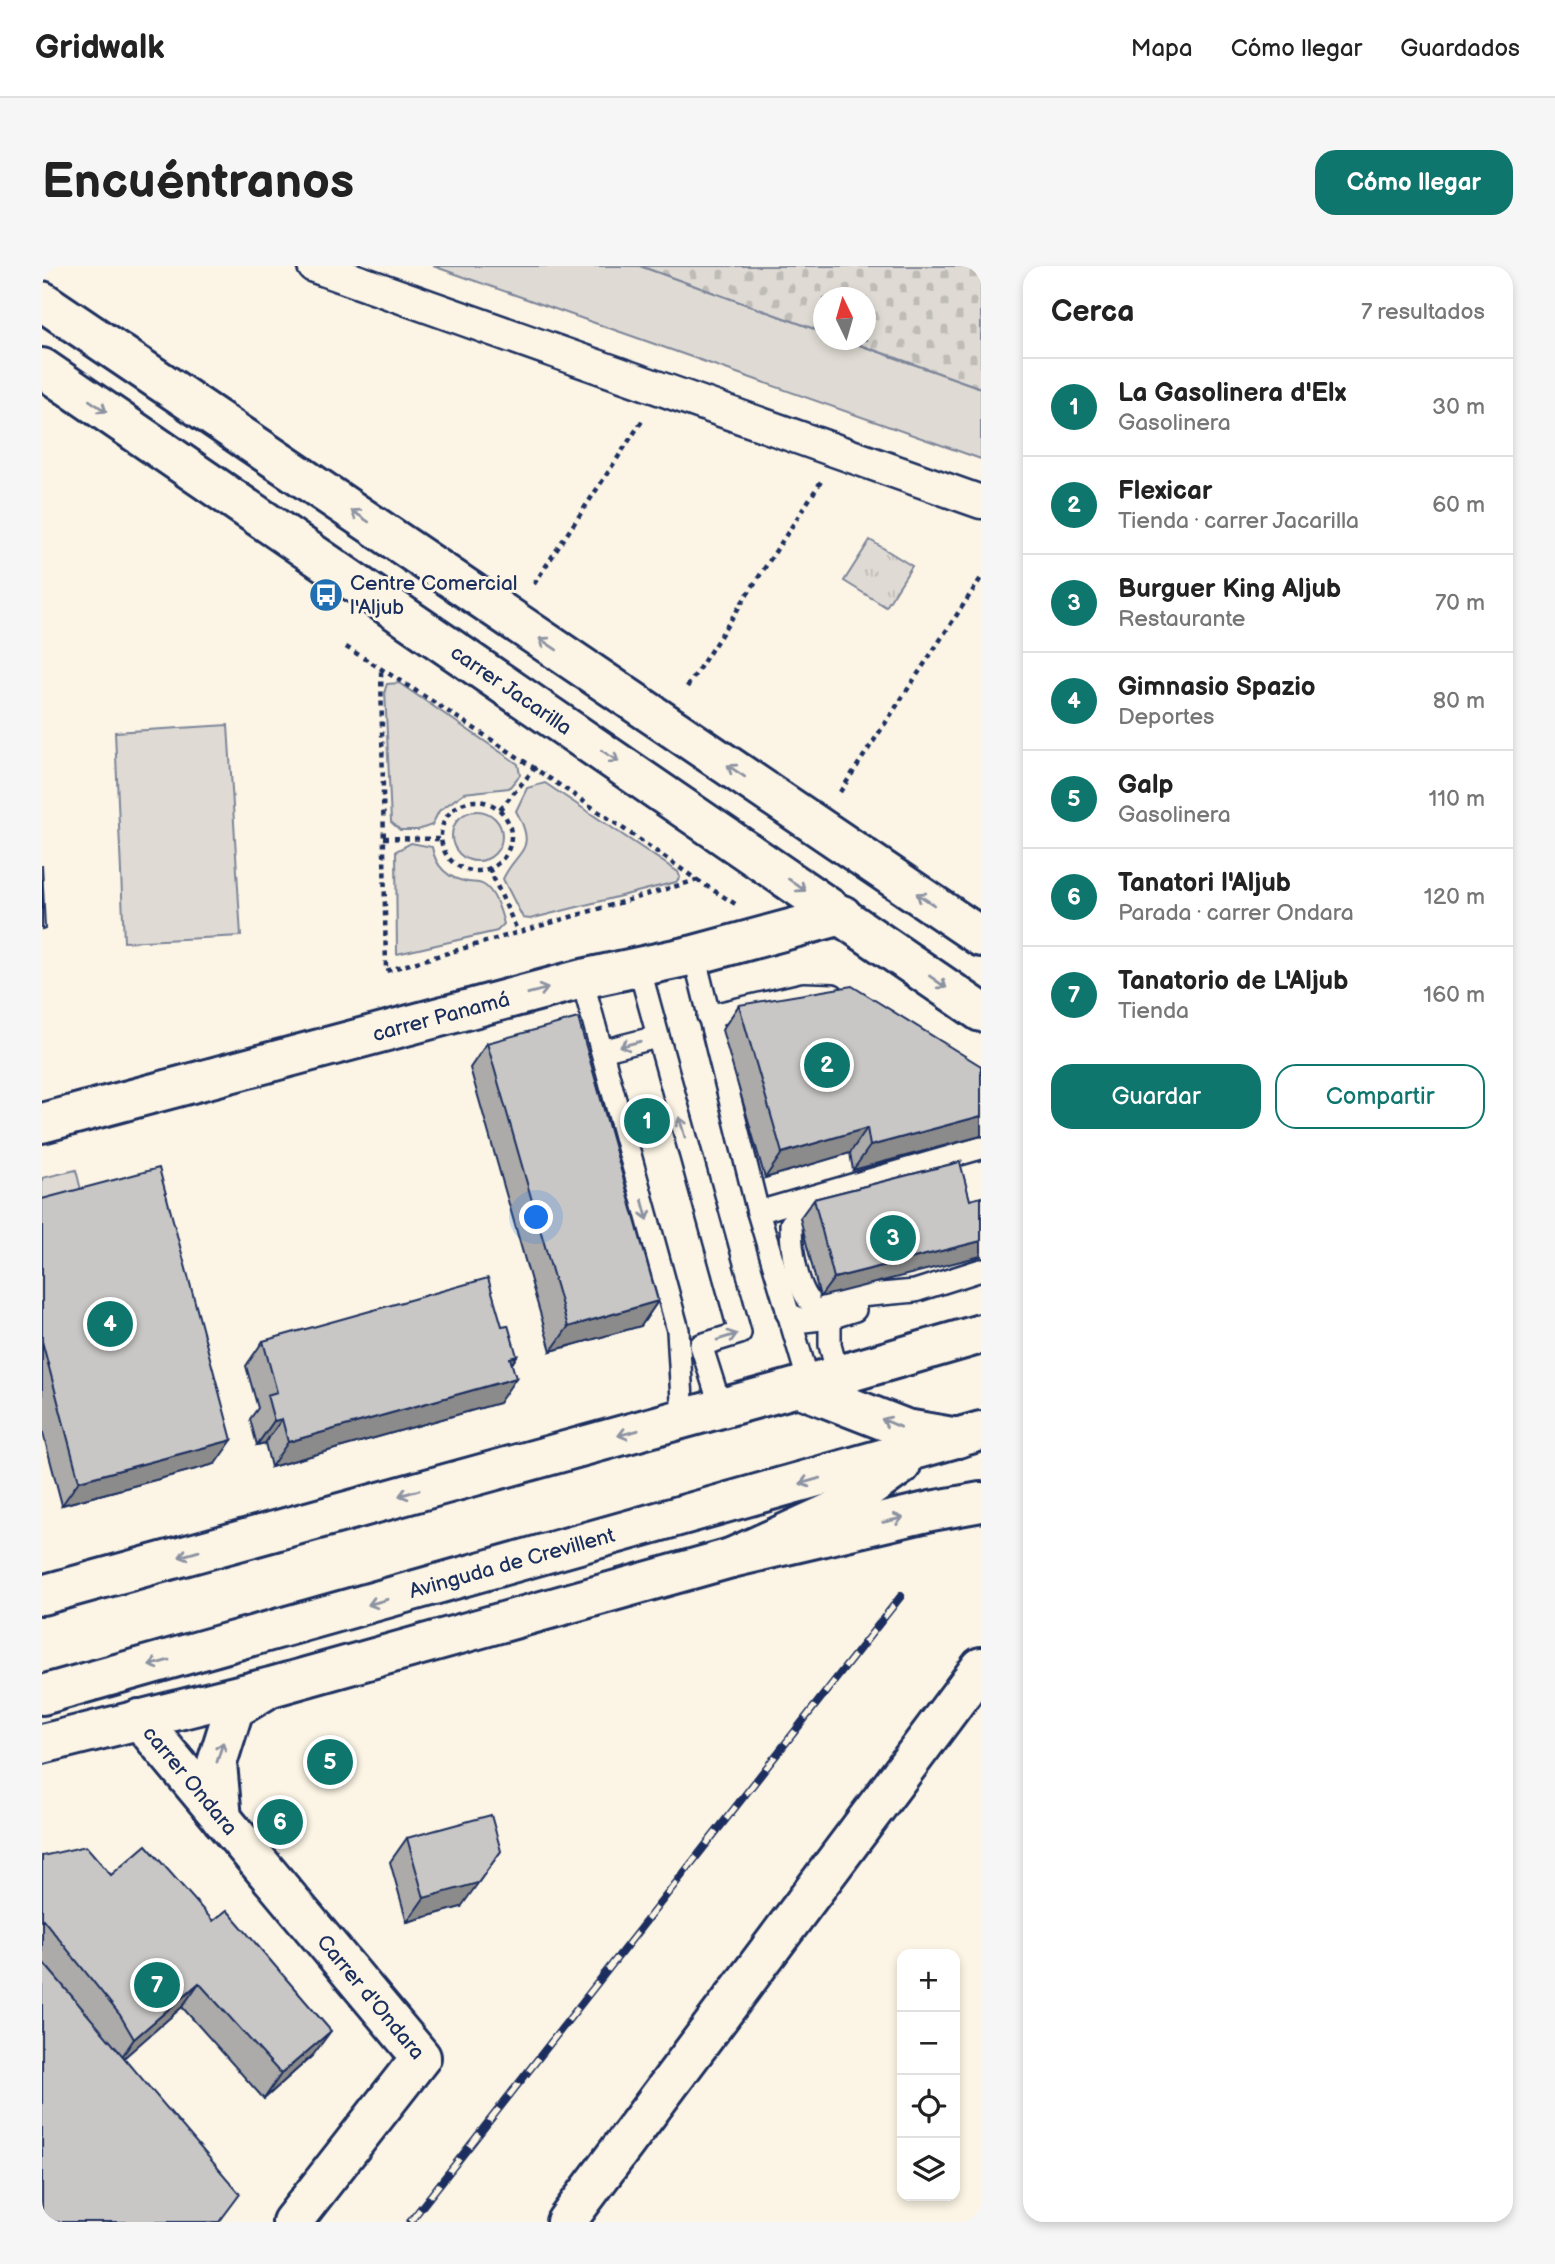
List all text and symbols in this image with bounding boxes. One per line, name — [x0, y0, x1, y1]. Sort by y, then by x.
text: Gridwalk — [35, 28, 165, 68]
text: Mapa — [1131, 34, 1193, 63]
text: Cómo llegar — [1231, 34, 1362, 63]
text: Guardados — [1400, 34, 1520, 63]
button: Cómo llegar — [1315, 150, 1513, 215]
text: Encuéntranos — [42, 153, 354, 212]
north arrow — [813, 287, 876, 350]
text: Cerca — [1051, 294, 1134, 330]
text: 7 resultados — [1361, 298, 1485, 326]
text: La Gasolinera d'Elx — [1118, 378, 1346, 409]
text: 1 — [1069, 393, 1079, 421]
text: 30 m — [1432, 393, 1485, 421]
one-way arrow — [88, 399, 107, 413]
text: Gasolinera — [1118, 409, 1231, 437]
text: Flexicar — [1118, 476, 1212, 507]
text: 2 — [1067, 491, 1081, 519]
text: 60 m — [1432, 491, 1485, 519]
text: Tienda · carrer Jacarilla — [1118, 507, 1359, 535]
one-way arrow — [350, 509, 370, 523]
place label: Centre Comercial l'Aljub — [350, 571, 517, 620]
text: Burguer King Aljub — [1118, 574, 1341, 605]
bus stop icon: Centre Comercial l'Aljub — [307, 576, 345, 614]
text: 3 — [1067, 589, 1081, 617]
text: 70 m — [1435, 589, 1485, 617]
text: Restaurante — [1118, 605, 1245, 633]
one-way arrow — [539, 636, 558, 651]
street label: carrer Jacarilla — [445, 640, 576, 741]
text: Gimnasio Spazio — [1118, 672, 1316, 703]
text: 4 — [1067, 687, 1081, 715]
text: 80 m — [1433, 687, 1485, 715]
text: Deportes — [1118, 703, 1214, 731]
one-way arrow — [599, 749, 619, 763]
one-way arrow — [727, 764, 746, 778]
text: Galp — [1118, 770, 1173, 801]
text: 5 — [1067, 785, 1081, 813]
text: 110 m — [1428, 785, 1485, 813]
text: Gasolinera — [1118, 801, 1231, 829]
text: Tanatori l'Aljub — [1118, 868, 1291, 899]
one-way arrow — [787, 878, 806, 892]
text: 6 — [1067, 883, 1081, 911]
text: 120 m — [1424, 883, 1485, 911]
one-way arrow — [915, 892, 935, 906]
text: Parada · carrer Ondara — [1118, 899, 1354, 927]
text: Tanatorio de L'Aljub — [1118, 966, 1349, 997]
one-way arrow — [928, 975, 947, 989]
text: 7 — [1068, 981, 1080, 1009]
text: 160 m — [1423, 981, 1485, 1009]
one-way arrow — [526, 984, 548, 997]
street label: carrer Panamá — [370, 987, 512, 1047]
text: Tienda — [1118, 997, 1189, 1025]
one-way arrow — [619, 1038, 641, 1051]
pin: 2 — [804, 1039, 850, 1091]
button: Guardar — [1051, 1064, 1261, 1129]
button: Compartir — [1275, 1064, 1485, 1129]
pin: 1 — [624, 1095, 670, 1147]
one-way arrow — [675, 1116, 688, 1138]
one-way arrow — [639, 1199, 652, 1221]
your location — [519, 1200, 553, 1234]
pin: 3 — [870, 1212, 916, 1264]
pin: 4 — [87, 1298, 133, 1350]
one-way arrow — [716, 1330, 738, 1343]
one-way arrow — [881, 1416, 903, 1429]
one-way arrow — [617, 1428, 639, 1441]
one-way arrow — [799, 1476, 821, 1489]
one-way arrow — [398, 1488, 420, 1501]
one-way arrow — [881, 1513, 904, 1526]
street label: Avinguda de Crevillent — [406, 1522, 618, 1604]
one-way arrow — [179, 1548, 201, 1561]
one-way arrow — [367, 1596, 390, 1609]
one-way arrow — [148, 1657, 171, 1670]
street label: carrer Ondara — [137, 1721, 243, 1840]
pin: 5 — [307, 1736, 353, 1788]
one-way arrow — [215, 1741, 228, 1763]
pin: 6 — [257, 1796, 303, 1848]
street label: Carrer d'Ondara — [311, 1930, 430, 2065]
map controls — [897, 1949, 960, 2201]
button: + — [897, 1949, 960, 2012]
pin: 7 — [134, 1959, 180, 2011]
button: − — [897, 2012, 960, 2075]
button: locate — [897, 2075, 960, 2138]
button: layers — [897, 2138, 960, 2201]

